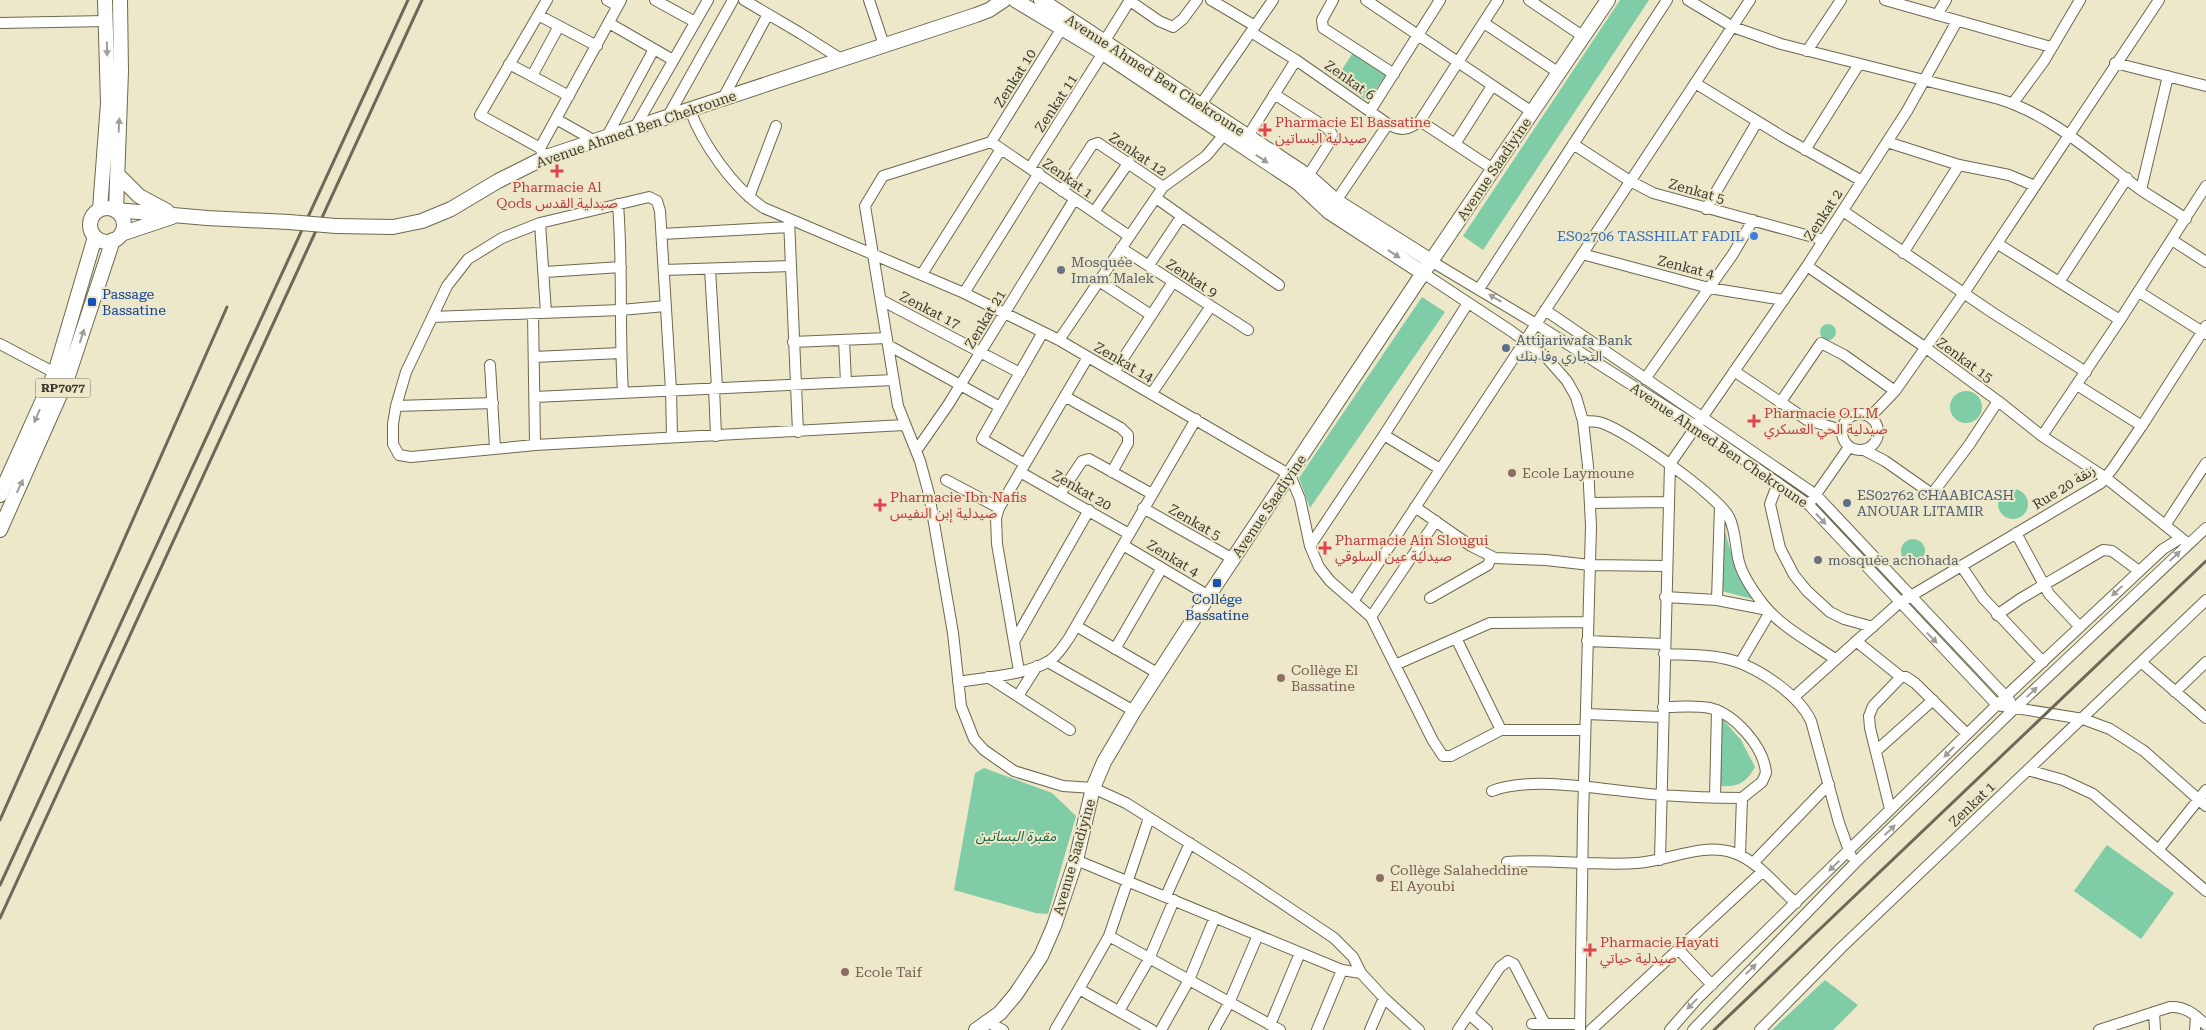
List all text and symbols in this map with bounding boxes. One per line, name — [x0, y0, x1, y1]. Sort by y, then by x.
street label: Avenue Ahmed Ben Chekroune — [1062, 11, 1248, 139]
one-way arrow — [103, 41, 111, 57]
street label: Zenkat 10 — [991, 46, 1039, 110]
street label: Zenkat 6 — [1322, 57, 1378, 103]
street label: Zenkat 11 — [1031, 71, 1081, 135]
street label: Avenue Ahmed Ben Chekroune — [534, 87, 738, 171]
place label: Pharmacie El Bassatine صيدلية البساتين — [1275, 114, 1431, 147]
street label: Avenue Saadiyine — [1454, 114, 1534, 223]
one-way arrow — [116, 117, 124, 133]
marker: Pharmacie El Bassatine صيدلية البساتين — [1259, 124, 1271, 136]
street label: Zenkat 12 — [1106, 129, 1170, 179]
street label: Zenkat 1 — [1040, 155, 1096, 201]
one-way arrow — [1255, 155, 1268, 164]
marker: Pharmacie Al Qods صبدلية القدس — [551, 165, 563, 177]
street label: Zenkat 5 — [1667, 175, 1727, 207]
place label: Pharmacie Al Qods صبدلية القدس — [496, 179, 618, 212]
street label: Zenkat 2 — [1801, 186, 1846, 244]
place label: ES02706 TASSHILAT FADIL — [1557, 228, 1744, 244]
marker: ES02706 TASSHILAT FADIL — [1748, 230, 1760, 242]
one-way arrow — [1387, 249, 1400, 258]
street label: Zenkat 4 — [1656, 252, 1716, 282]
place label: Mosquée Imam Malek — [1071, 254, 1155, 286]
street label: Zenkat 9 — [1163, 256, 1221, 301]
marker: Mosquée Imam Malek — [1055, 264, 1067, 276]
place label: Passage Bassatine — [102, 286, 166, 318]
street label: Zenkat 21 — [961, 287, 1009, 351]
street label: Zenkat 17 — [897, 288, 963, 332]
one-way arrow — [1488, 294, 1501, 303]
marker: Passage Bassatine — [86, 296, 98, 308]
one-way arrow — [79, 328, 87, 343]
place label: Attijariwafa Bank التجاري وفا بنك — [1516, 332, 1633, 367]
street label: Zenkat 15 — [1934, 334, 1996, 386]
street label: Zenkat 14 — [1092, 339, 1157, 385]
marker: Attijariwafa Bank التجاري وفا بنك — [1500, 342, 1512, 354]
road number: RP7077 — [36, 378, 90, 398]
street label: Avenue Ahmed Ben Chekroune — [1627, 379, 1811, 511]
place label: Pharmacie O.L.M صيدلية الحي العسكري — [1764, 405, 1888, 440]
one-way arrow — [32, 409, 40, 423]
marker: Pharmacie O.L.M صيدلية الحي العسكري — [1748, 415, 1760, 427]
street label: Avenue Saadiyine — [1229, 451, 1309, 560]
street label: Rue 20 زنقة — [2030, 461, 2099, 513]
place label: Ecole Laymoune — [1522, 465, 1634, 481]
street label: Zenkat 20 — [1050, 467, 1115, 513]
marker: Ecole Laymoune — [1506, 467, 1518, 479]
one-way arrow — [17, 479, 25, 493]
place label: ES02762 CHAABICASH ANOUAR LITAMIR — [1857, 487, 2015, 519]
place label: Pharmacie Ibn Nafis صيدلية إبن النفيس — [890, 489, 1027, 523]
marker: ES02762 CHAABICASH ANOUAR LITAMIR — [1841, 497, 1853, 509]
marker: Pharmacie Ibn Nafis صيدلية إبن النفيس — [874, 499, 886, 511]
street label: Zenkat 5 — [1166, 501, 1224, 543]
one-way arrow — [1816, 512, 1827, 525]
place label: Pharmacie Ain Slougui صيدلية عين السلوقي — [1335, 532, 1489, 567]
street label: Zenkat 4 — [1144, 536, 1202, 580]
marker: Pharmacie Ain Slougui صيدلية عين السلوقي — [1319, 542, 1331, 554]
one-way arrow — [2169, 550, 2181, 562]
place label: mosquée achohada — [1828, 552, 1959, 568]
marker: mosquée achohada — [1812, 554, 1824, 566]
marker: Collége Bassatine — [1211, 577, 1223, 589]
one-way arrow — [2112, 585, 2124, 597]
place label: Collége Bassatine — [1185, 591, 1249, 623]
one-way arrow — [1926, 631, 1938, 643]
place label: Collège El Bassatine — [1291, 662, 1359, 694]
marker: Collège El Bassatine — [1275, 672, 1287, 684]
one-way arrow — [2025, 686, 2037, 698]
one-way arrow — [1943, 745, 1955, 757]
street label: Zenkat 1 — [1946, 778, 1998, 830]
street label: Avenue Saadiyine — [1050, 797, 1098, 917]
one-way arrow — [1884, 824, 1896, 836]
park label: مقبرة البساتين — [976, 828, 1057, 845]
one-way arrow — [1828, 860, 1840, 872]
place label: Collège Salaheddine El Ayoubi — [1390, 862, 1528, 894]
marker: Collège Salaheddine El Ayoubi — [1374, 872, 1386, 884]
place label: Pharmacie Hayati صيدلية حياتي — [1600, 934, 1719, 969]
marker: Pharmacie Hayati صيدلية حياتي — [1584, 944, 1596, 956]
one-way arrow — [1744, 963, 1756, 975]
place label: Ecole Taif — [855, 964, 923, 980]
marker: Ecole Taif — [839, 966, 851, 978]
one-way arrow — [1686, 998, 1698, 1010]

